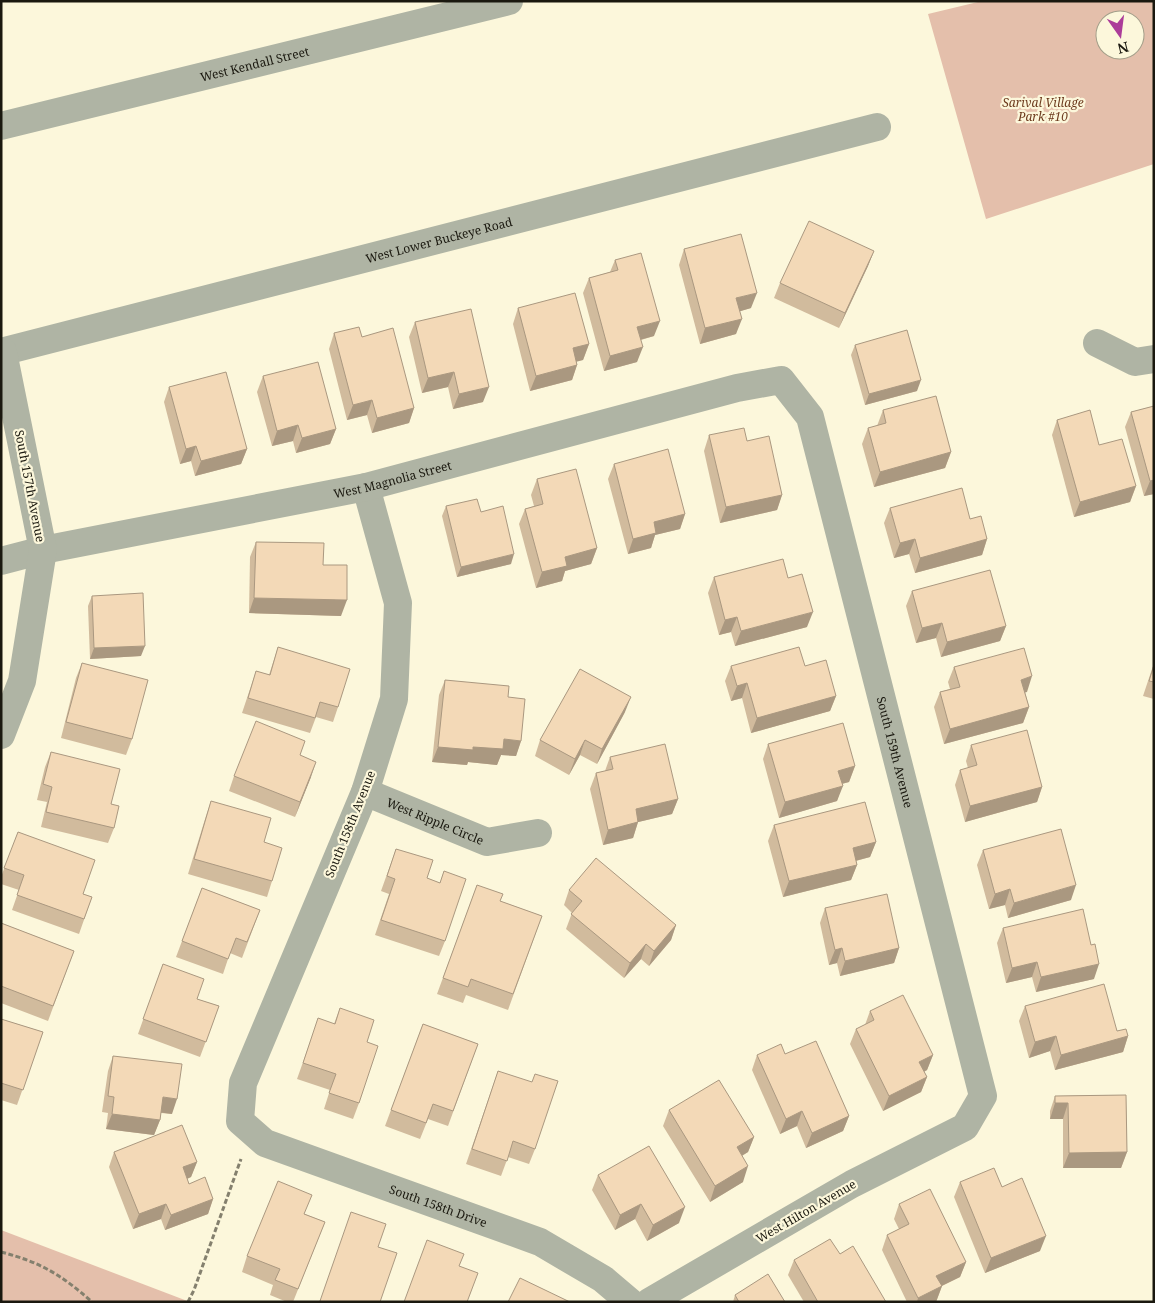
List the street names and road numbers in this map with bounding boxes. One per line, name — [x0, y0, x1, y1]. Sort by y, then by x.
street label: West Kendall Street — [198, 42, 311, 85]
street label: West Lower Buckeye Road — [364, 212, 515, 267]
street label: South 157th Avenue — [11, 428, 49, 544]
street label: West Magnolia Street — [332, 456, 453, 502]
street label: South 159th Avenue — [873, 695, 918, 809]
street label: South 158th Avenue — [321, 768, 379, 880]
street label: West Ripple Circle — [384, 793, 487, 848]
street label: West Hilton Avenue — [753, 1175, 859, 1247]
street label: South 158th Drive — [387, 1180, 490, 1231]

